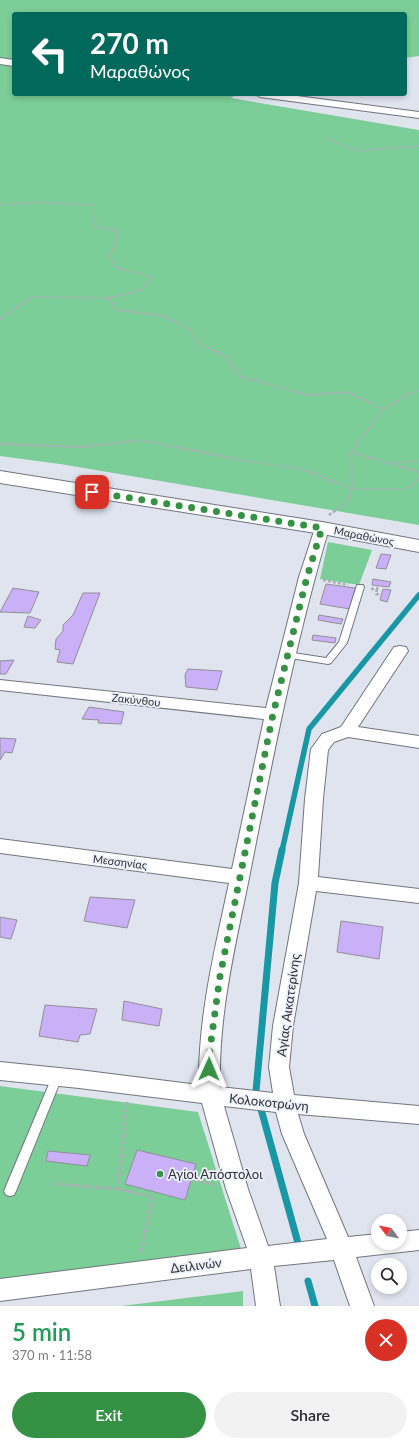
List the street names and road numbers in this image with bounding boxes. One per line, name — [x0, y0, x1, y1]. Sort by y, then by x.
street label: Μαραθώνος — [333, 523, 395, 548]
street label: Ζακύνθου — [111, 690, 161, 709]
street label: Μεσσηνίας — [92, 852, 148, 871]
street label: Αγίας Αικατερίνης — [273, 952, 303, 1058]
street label: Κολοκοτρώνη — [228, 1090, 310, 1114]
street label: Δειλινών — [169, 1254, 223, 1276]

